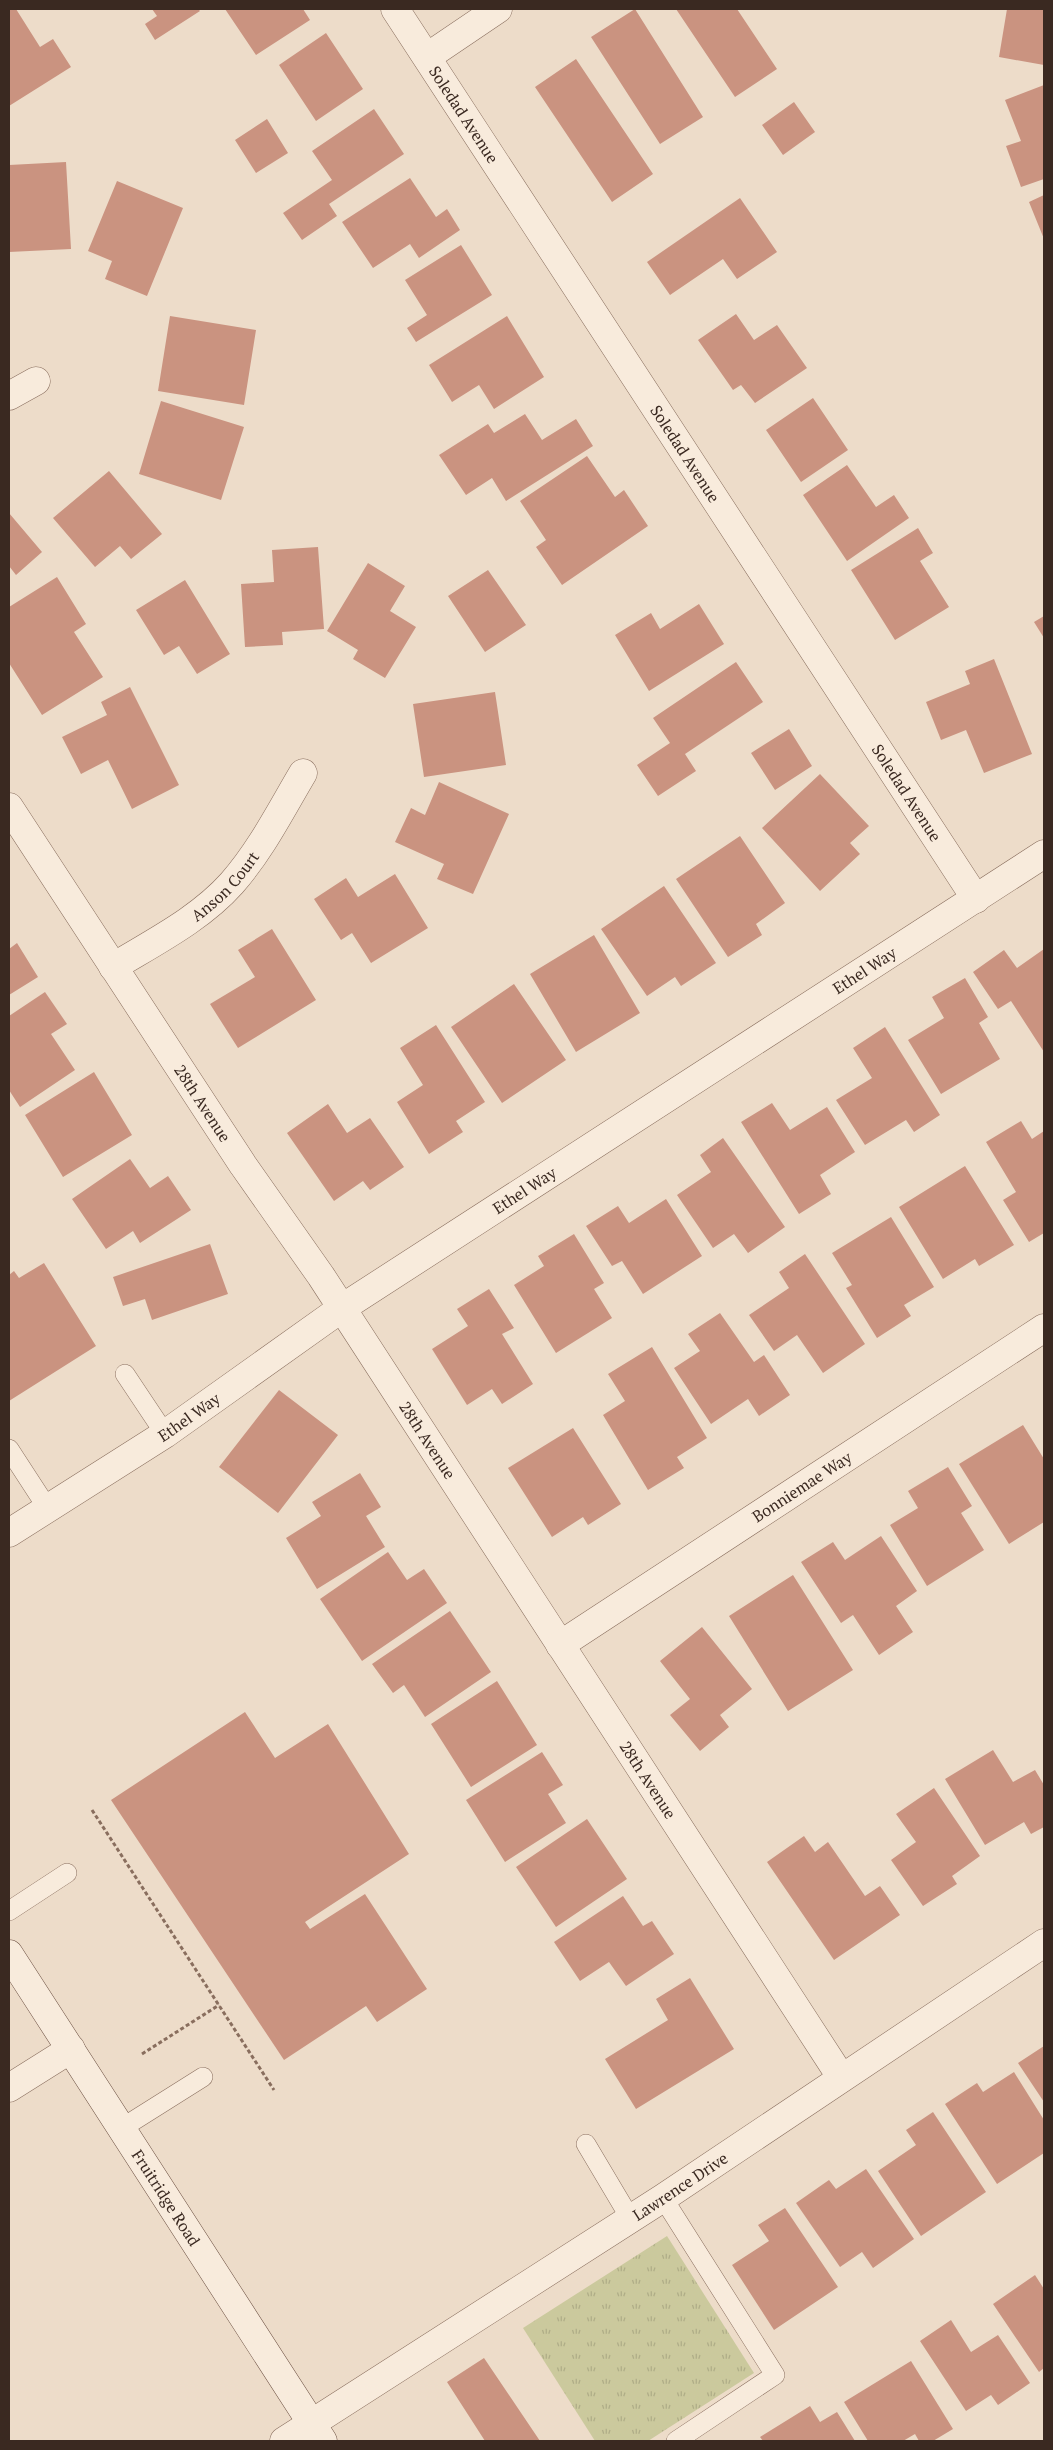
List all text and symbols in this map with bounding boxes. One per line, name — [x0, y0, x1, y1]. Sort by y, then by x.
street label: Soledad Avenue — [424, 62, 504, 168]
street label: Soledad Avenue — [645, 401, 725, 507]
street label: Soledad Avenue — [867, 740, 947, 846]
street label: Anson Court — [186, 847, 264, 926]
street label: Ethel Way — [828, 941, 901, 999]
street label: 28th Avenue — [169, 1060, 236, 1146]
street label: Ethel Way — [488, 1161, 561, 1219]
street label: Ethel Way — [154, 1387, 225, 1447]
street label: 28th Avenue — [394, 1397, 461, 1483]
street label: Bonniemae Way — [748, 1446, 856, 1527]
street label: 28th Avenue — [615, 1737, 681, 1823]
street label: Fruitridge Road — [127, 2145, 205, 2250]
street label: Lawrence Drive — [628, 2147, 732, 2226]

